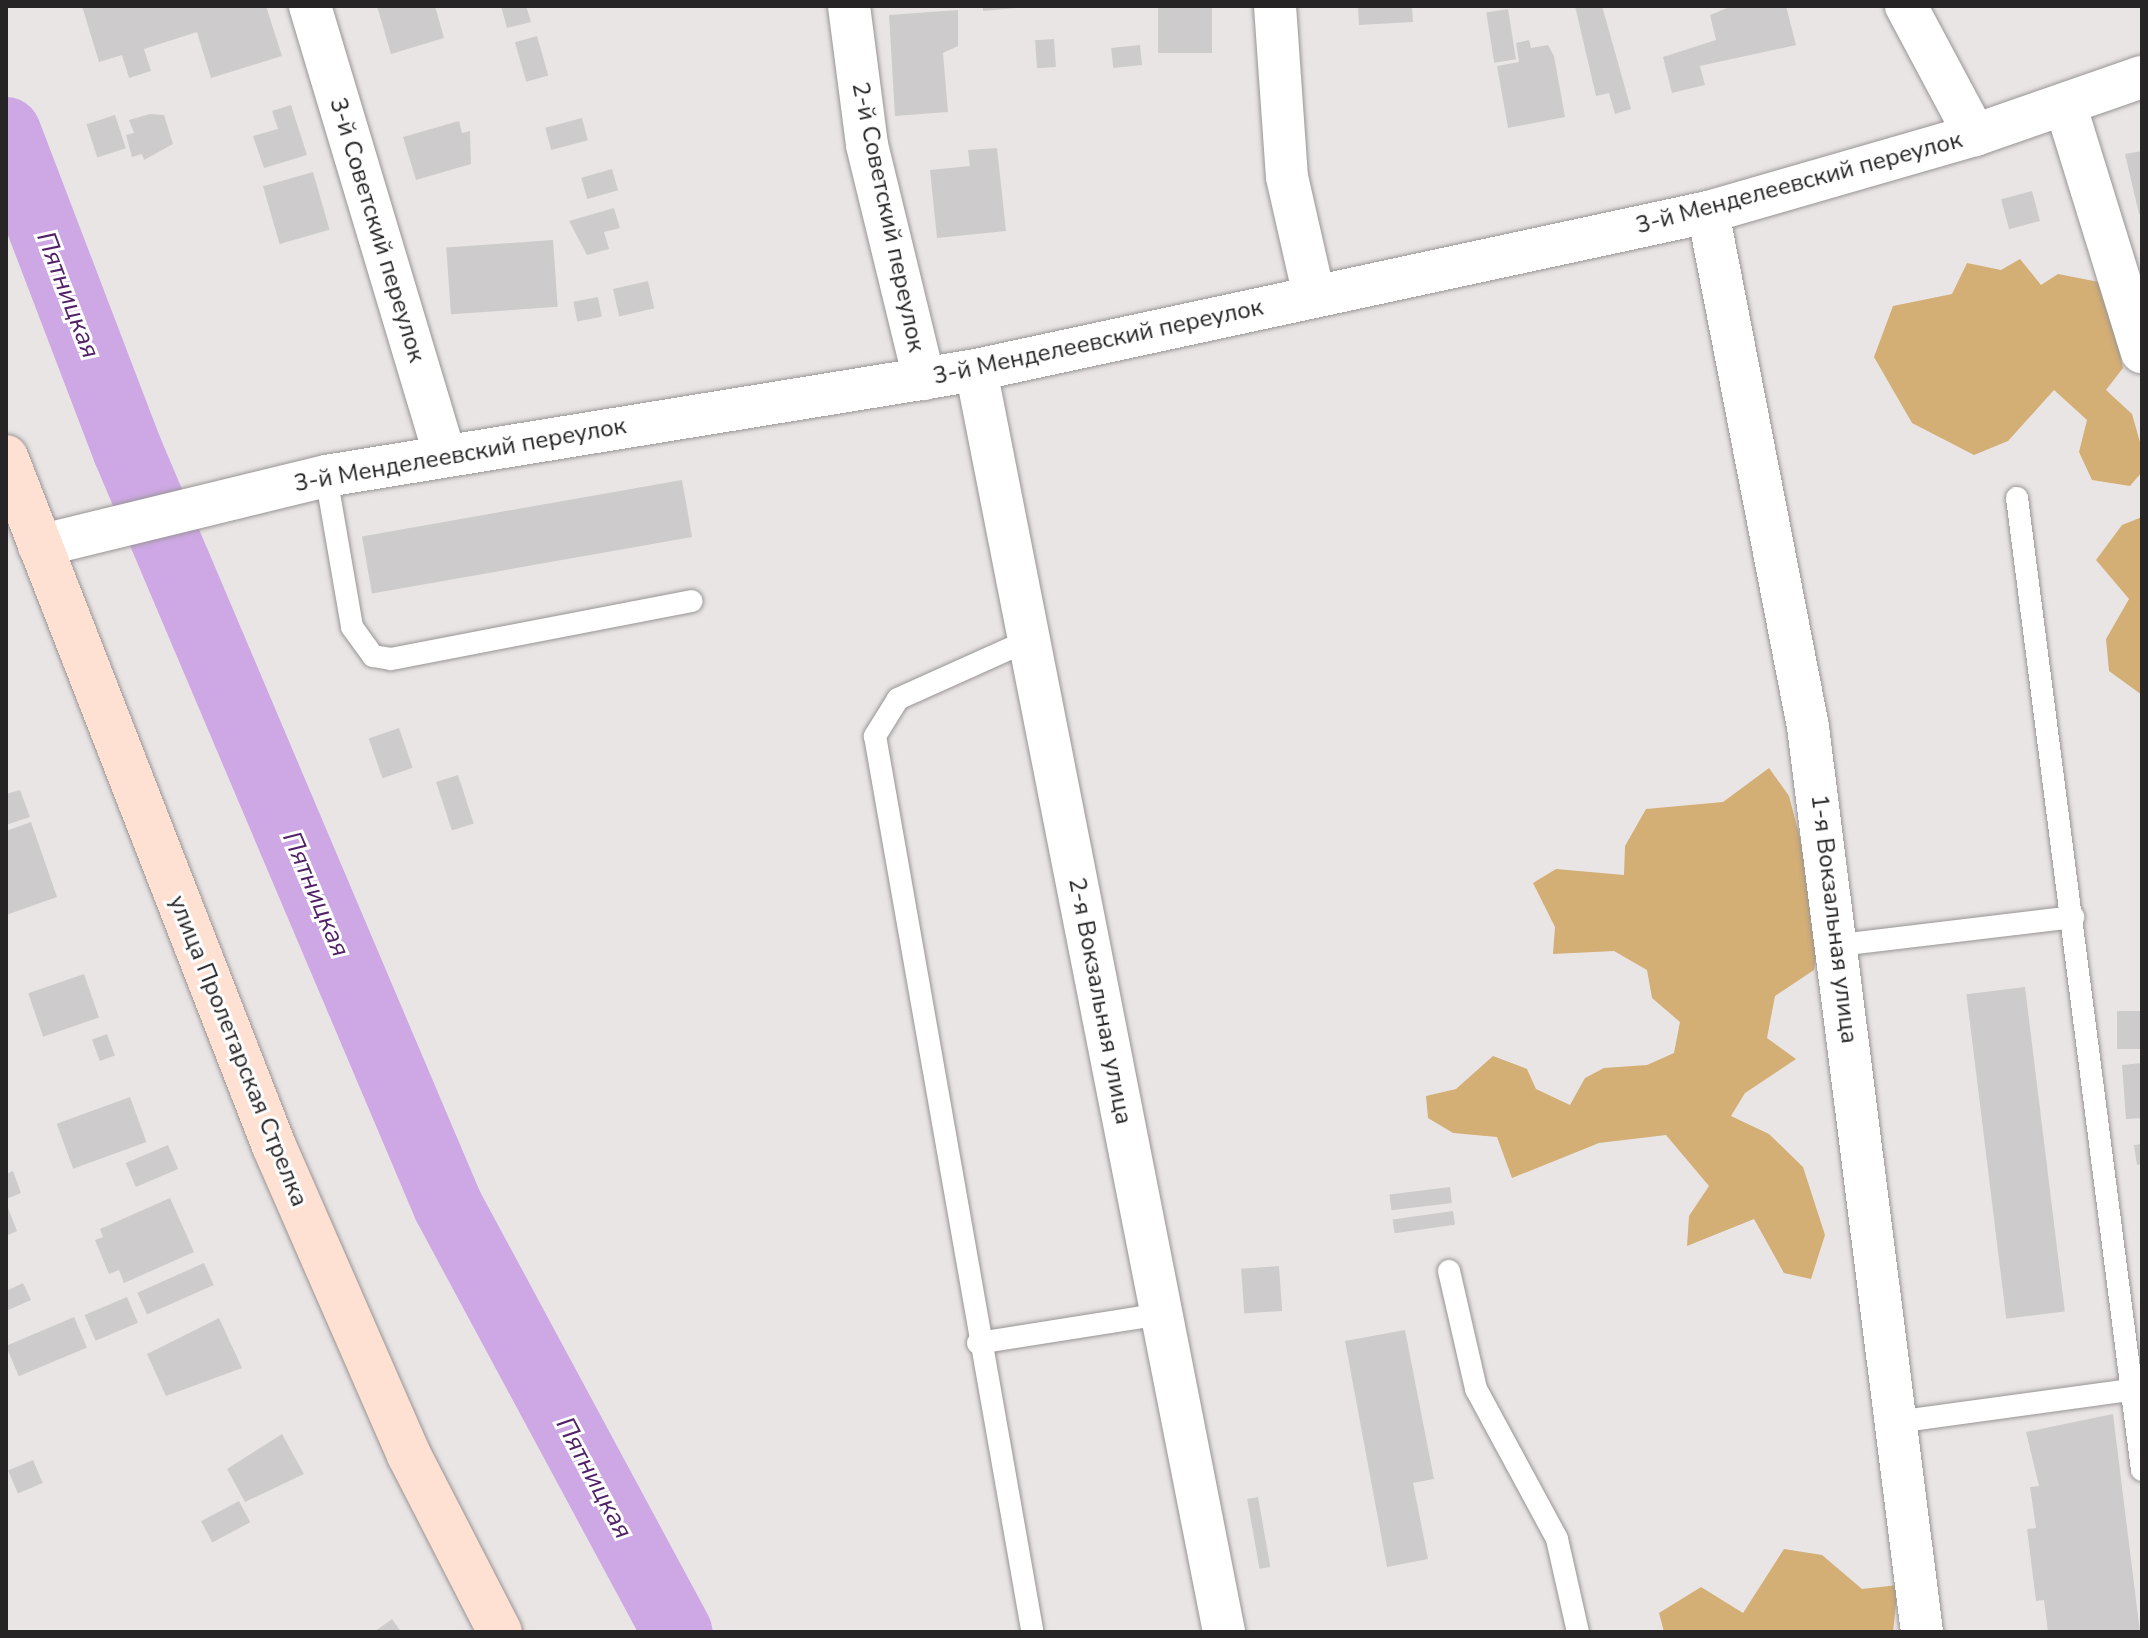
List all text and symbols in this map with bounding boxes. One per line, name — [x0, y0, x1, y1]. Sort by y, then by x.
street label: 2-й Советский переулок — [845, 79, 931, 355]
street label: 3-й Советский переулок — [323, 94, 431, 366]
street label: 3-й Менделеевский переулок — [1633, 126, 1965, 240]
water label: Пятницкая — [30, 227, 106, 363]
street label: 3-й Менделеевский переулок — [930, 293, 1266, 391]
street label: 3-й Менделеевский переулок — [292, 412, 628, 498]
street label: 1-я Вокзальная улица — [1804, 793, 1864, 1045]
water label: Пятницкая — [276, 827, 356, 961]
street label: 2-я Вокзальная улица — [1062, 875, 1138, 1127]
street label: улица Пролетарская Стрелка — [162, 891, 314, 1211]
water label: Пятницкая — [549, 1412, 639, 1544]

